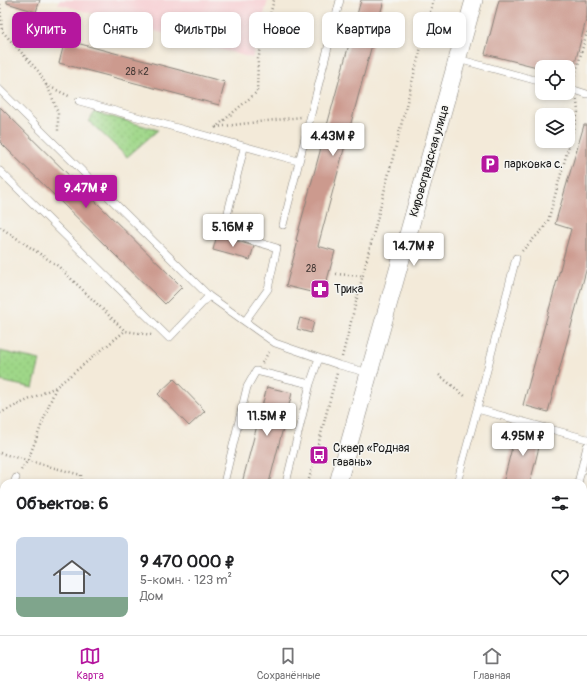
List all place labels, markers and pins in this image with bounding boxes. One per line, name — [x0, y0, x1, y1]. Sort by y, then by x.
pin: 4.43M ₽ — [296, 123, 370, 157]
parking icon: парковка с. — [479, 153, 501, 175]
place label: парковка с. — [504, 157, 563, 172]
pin: 9.47M ₽ — [49, 175, 123, 209]
pin: 5.16M ₽ — [196, 214, 270, 248]
pin: 14.7M ₽ — [377, 233, 451, 267]
pharmacy icon: Трика — [309, 278, 331, 300]
place label: Трика — [334, 282, 364, 297]
pin: 11.5M ₽ — [230, 403, 304, 437]
pin: 4.95M ₽ — [486, 423, 560, 457]
place label: Сквер «Родная гавань» — [333, 441, 410, 470]
bus stop icon: Сквер «Родная гавань» — [308, 444, 330, 466]

